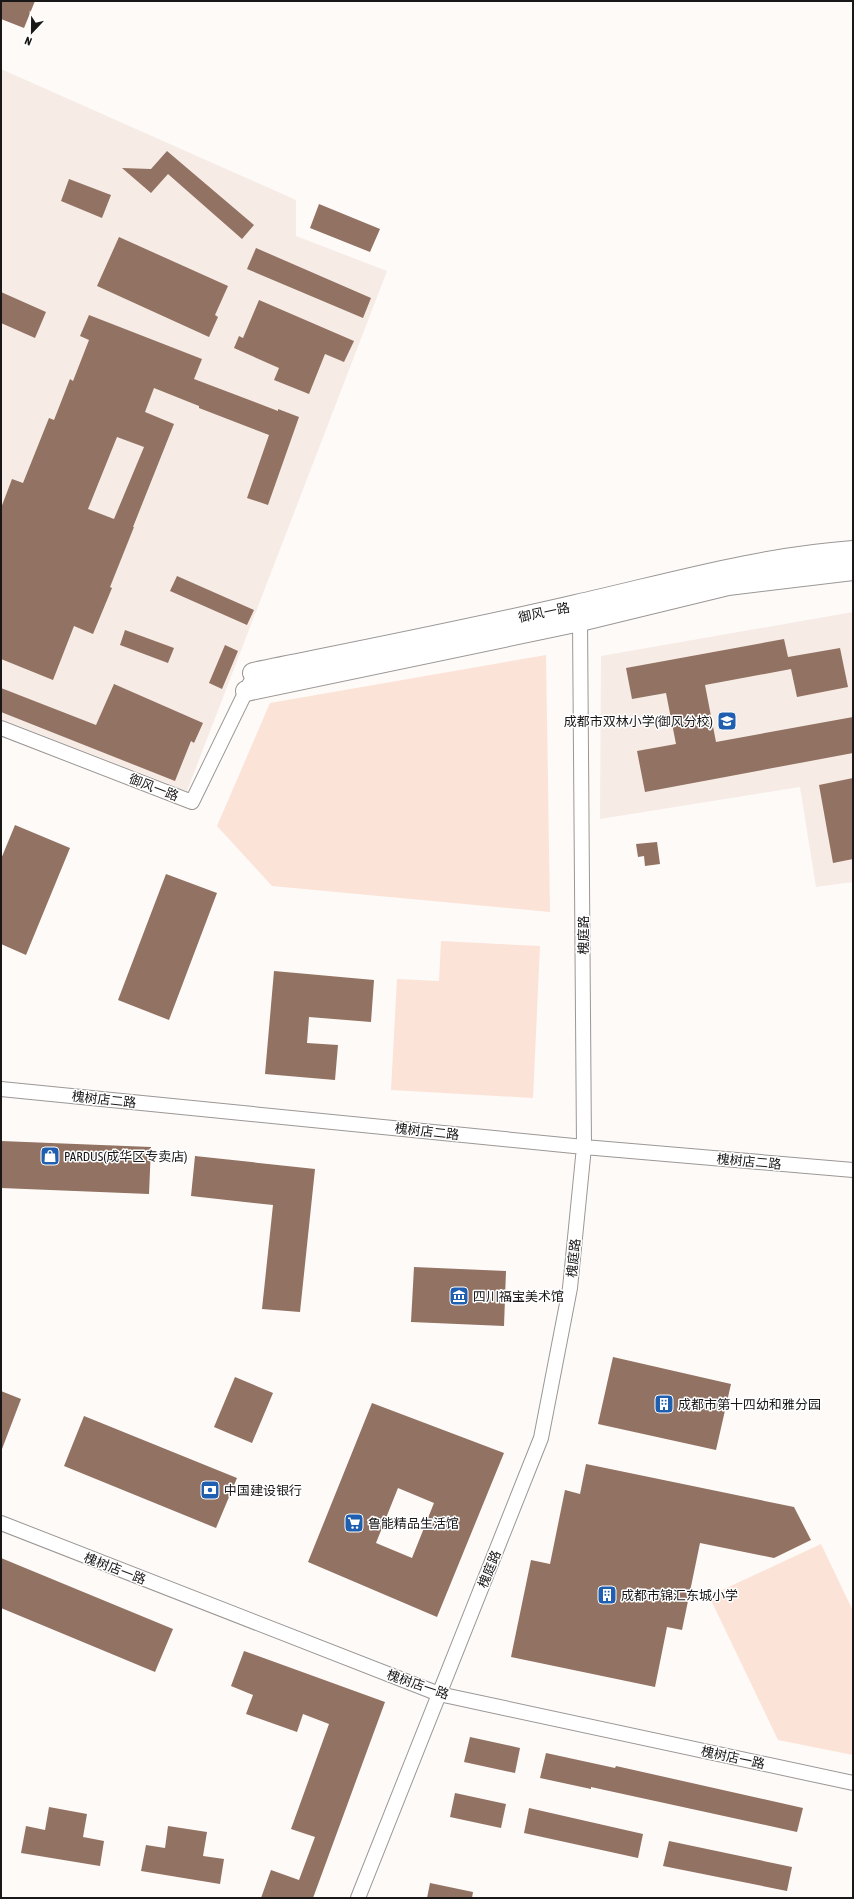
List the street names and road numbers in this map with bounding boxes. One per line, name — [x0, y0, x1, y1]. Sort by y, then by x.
street label: 御风一路 — [517, 600, 571, 625]
street label: 御风一路 — [127, 771, 181, 804]
street label: 槐庭路 — [576, 915, 591, 955]
street label: 槐树店二路 — [71, 1089, 137, 1110]
street label: 槐树店二路 — [394, 1121, 460, 1142]
street label: 槐树店二路 — [716, 1151, 782, 1172]
street label: 槐庭路 — [564, 1238, 583, 1278]
street label: 槐庭路 — [475, 1548, 504, 1590]
street label: 槐树店一路 — [82, 1550, 148, 1587]
street label: 槐树店一路 — [385, 1667, 451, 1702]
street label: 槐树店一路 — [700, 1743, 766, 1772]

